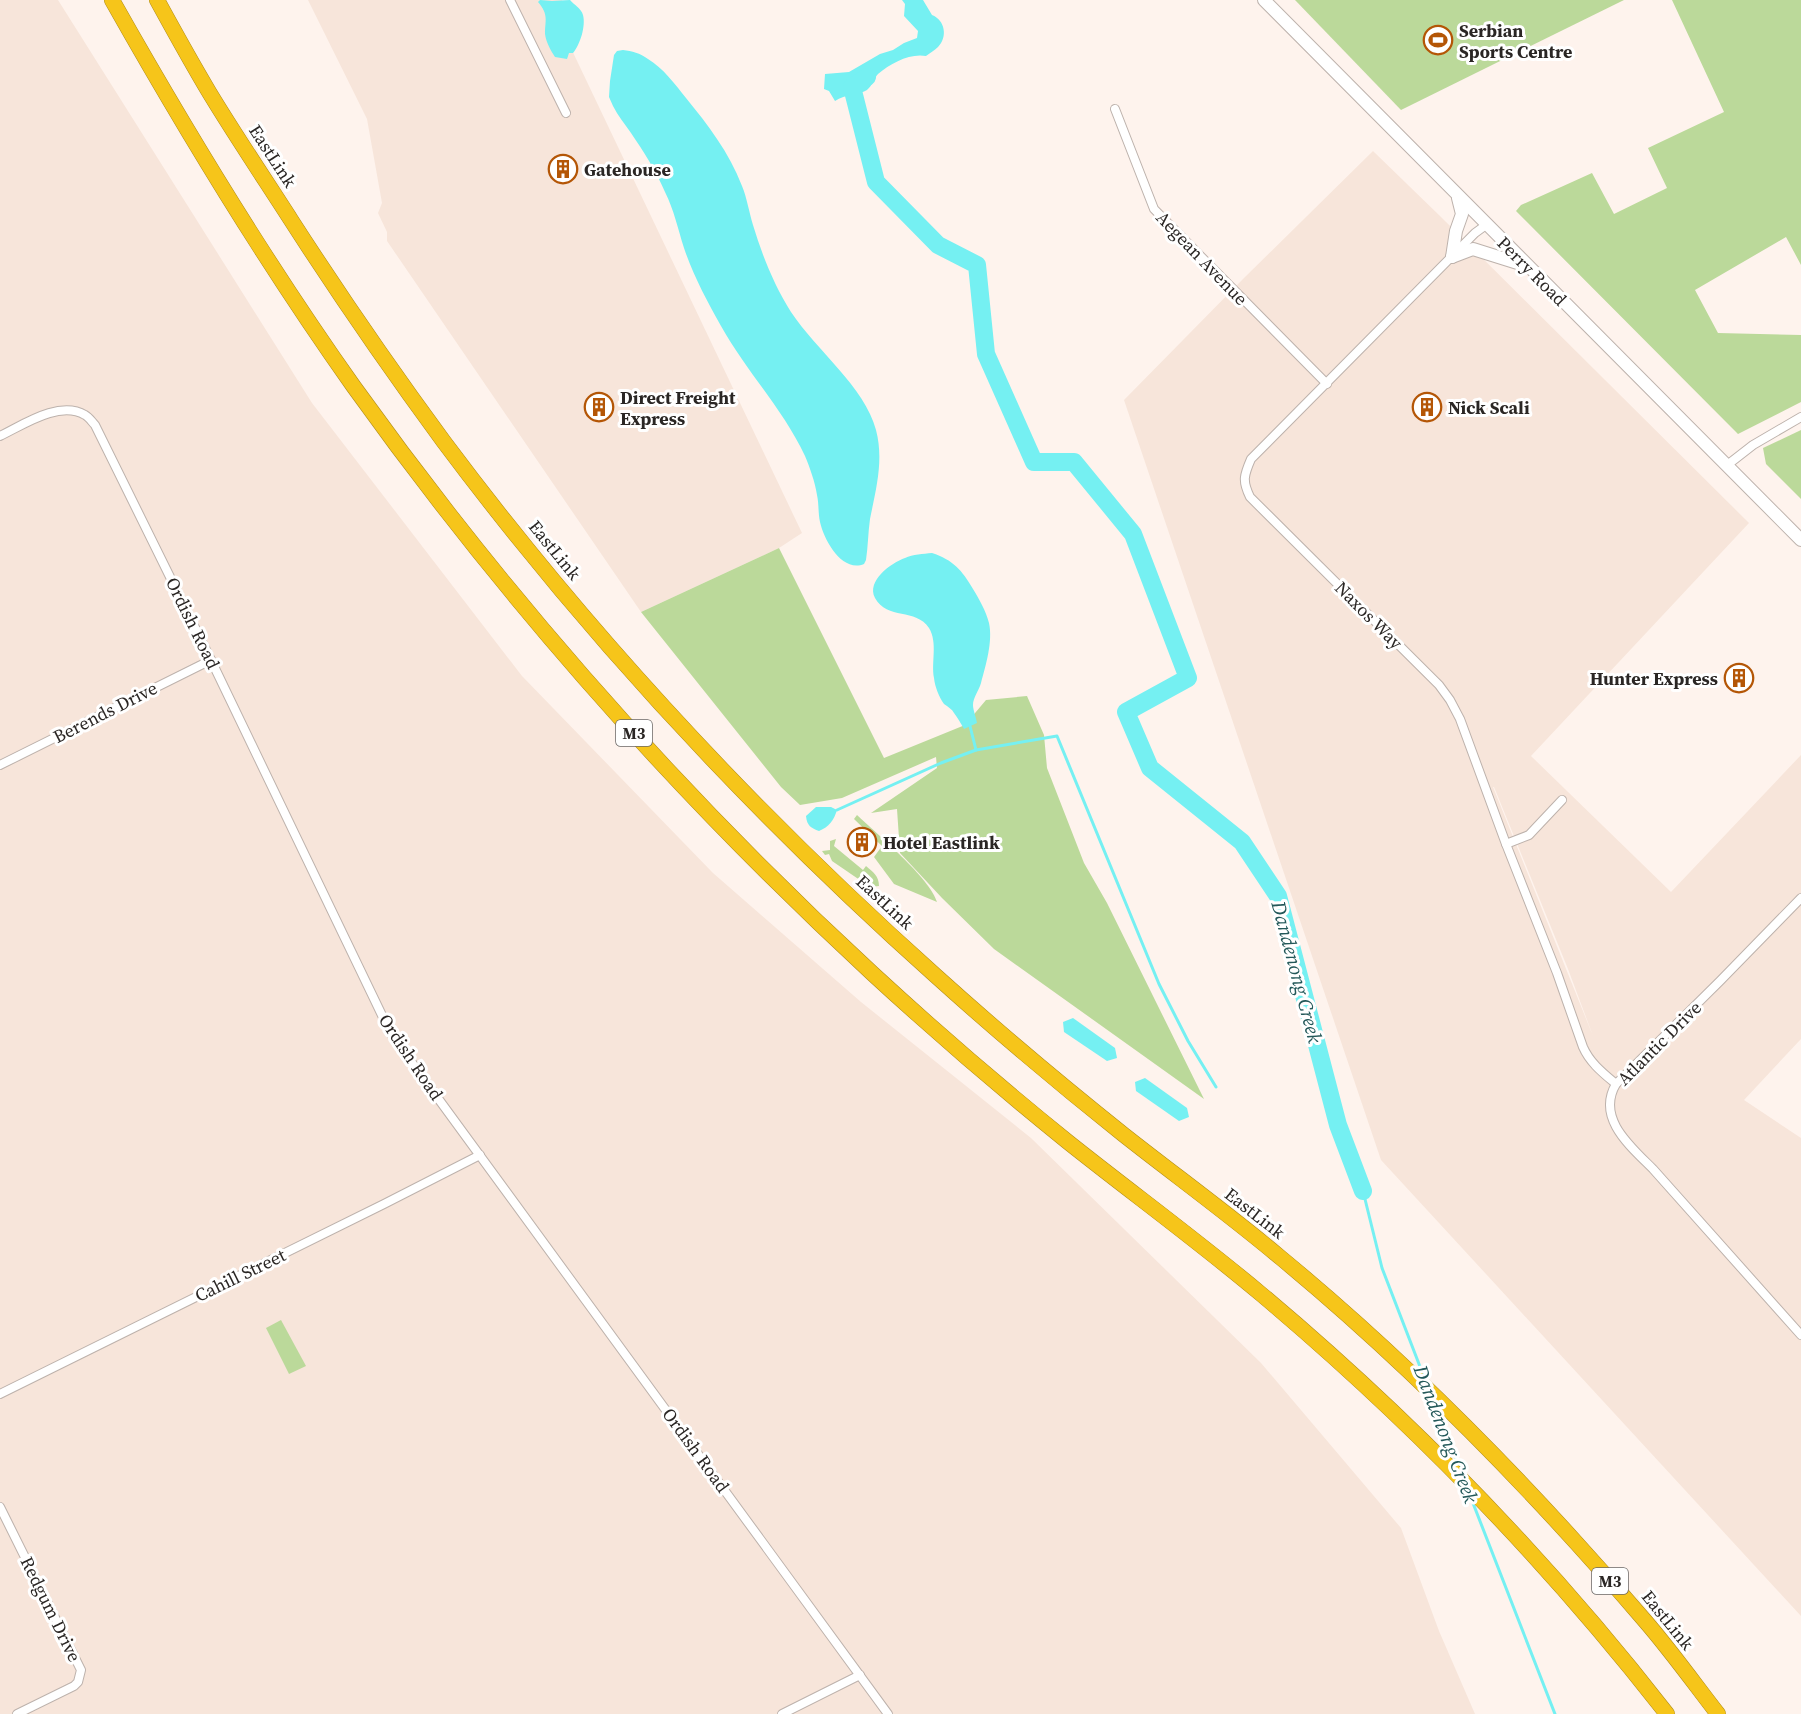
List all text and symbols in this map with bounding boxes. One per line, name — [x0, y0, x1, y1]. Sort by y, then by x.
place label: Serbian Sports Centre — [1459, 18, 1572, 64]
sports icon: Serbian Sports Centre — [1422, 24, 1454, 56]
street label: EastLink — [243, 120, 303, 193]
building icon: Gatehouse — [547, 153, 579, 185]
place label: Gatehouse — [584, 157, 671, 182]
street label: Aegean Avenue — [1151, 205, 1253, 311]
street label: Perry Road — [1492, 231, 1572, 311]
place label: Direct Freight Express — [620, 385, 736, 431]
building icon: Direct Freight Express — [583, 391, 615, 423]
building icon: Nick Scali — [1411, 391, 1443, 423]
place label: Nick Scali — [1448, 395, 1530, 420]
street label: EastLink — [523, 515, 587, 585]
street label: Ordish Road — [160, 573, 226, 673]
street label: Naxos Way — [1329, 575, 1409, 655]
building icon: Hunter Express — [1723, 662, 1755, 694]
place label: Hunter Express — [1590, 666, 1718, 691]
street label: Berends Drive — [49, 675, 161, 749]
road number: M3 — [616, 720, 652, 746]
building icon: Hotel Eastlink — [846, 826, 878, 858]
place label: Hotel Eastlink — [883, 830, 1000, 855]
street label: EastLink — [851, 869, 919, 935]
water label: Dandenong Creek — [1264, 897, 1330, 1047]
street label: Atlantic Drive — [1611, 995, 1707, 1091]
street label: Ordish Road — [373, 1009, 449, 1105]
street label: EastLink — [1220, 1181, 1291, 1245]
street label: Cahill Street — [190, 1242, 290, 1308]
water label: Dandenong Creek — [1406, 1360, 1485, 1508]
street label: Ordish Road — [657, 1403, 735, 1497]
street label: Redgum Drive — [15, 1552, 87, 1666]
road number: M3 — [1592, 1568, 1628, 1594]
street label: EastLink — [1636, 1585, 1700, 1655]

